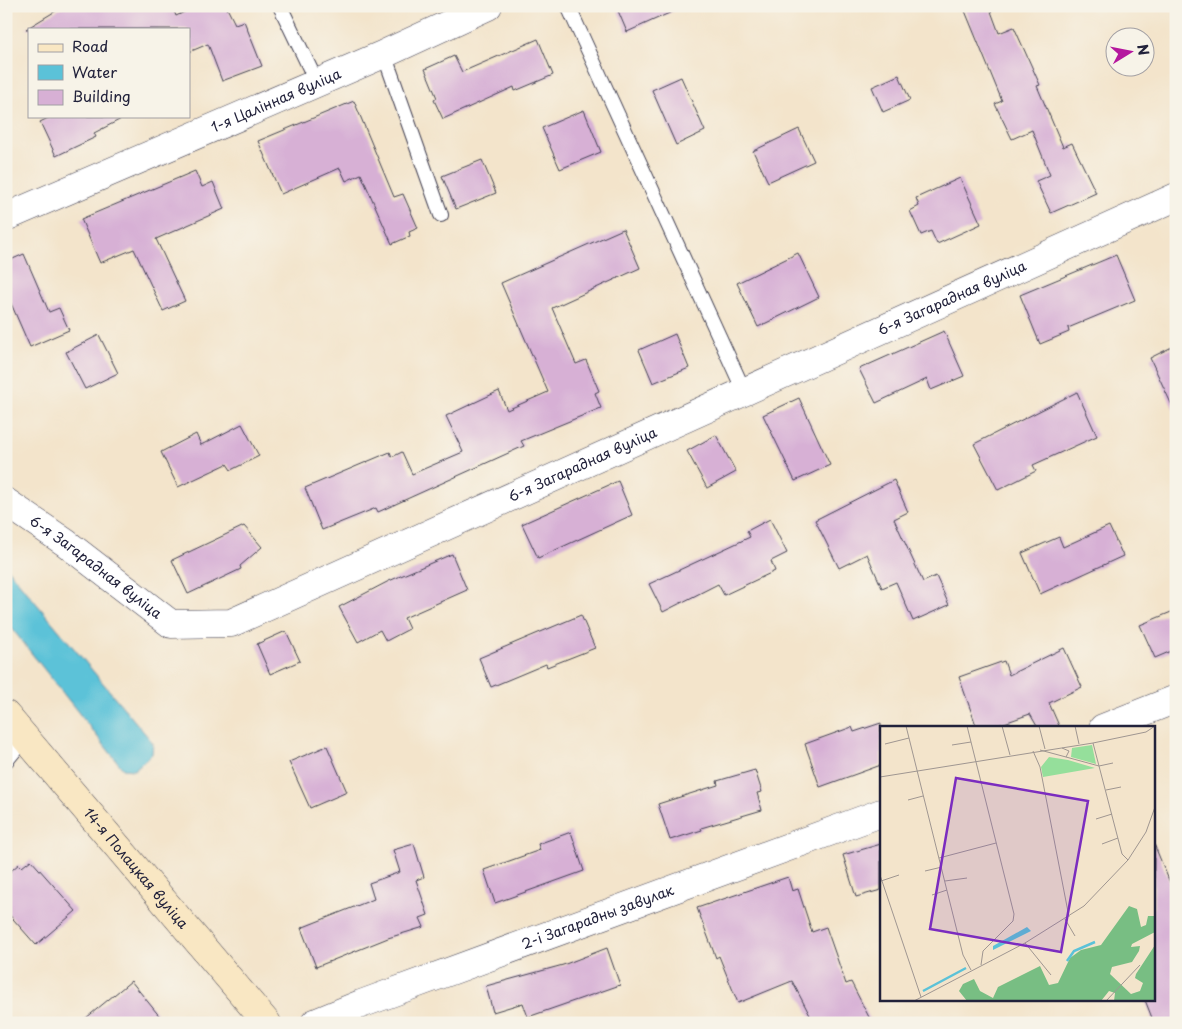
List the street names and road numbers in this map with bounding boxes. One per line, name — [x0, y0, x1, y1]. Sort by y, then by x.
street label: 1-я Цалінная вуліца — [207, 63, 345, 137]
street label: 6-я Загарадная вуліца — [874, 255, 1030, 340]
street label: 6-я Загарадная вуліца — [505, 421, 660, 507]
street label: 6-я Загарадная вуліца — [26, 510, 167, 624]
street label: 14-я Полацкая вуліца — [79, 803, 194, 933]
street label: 2-і Загарадны завулак — [519, 879, 677, 954]

